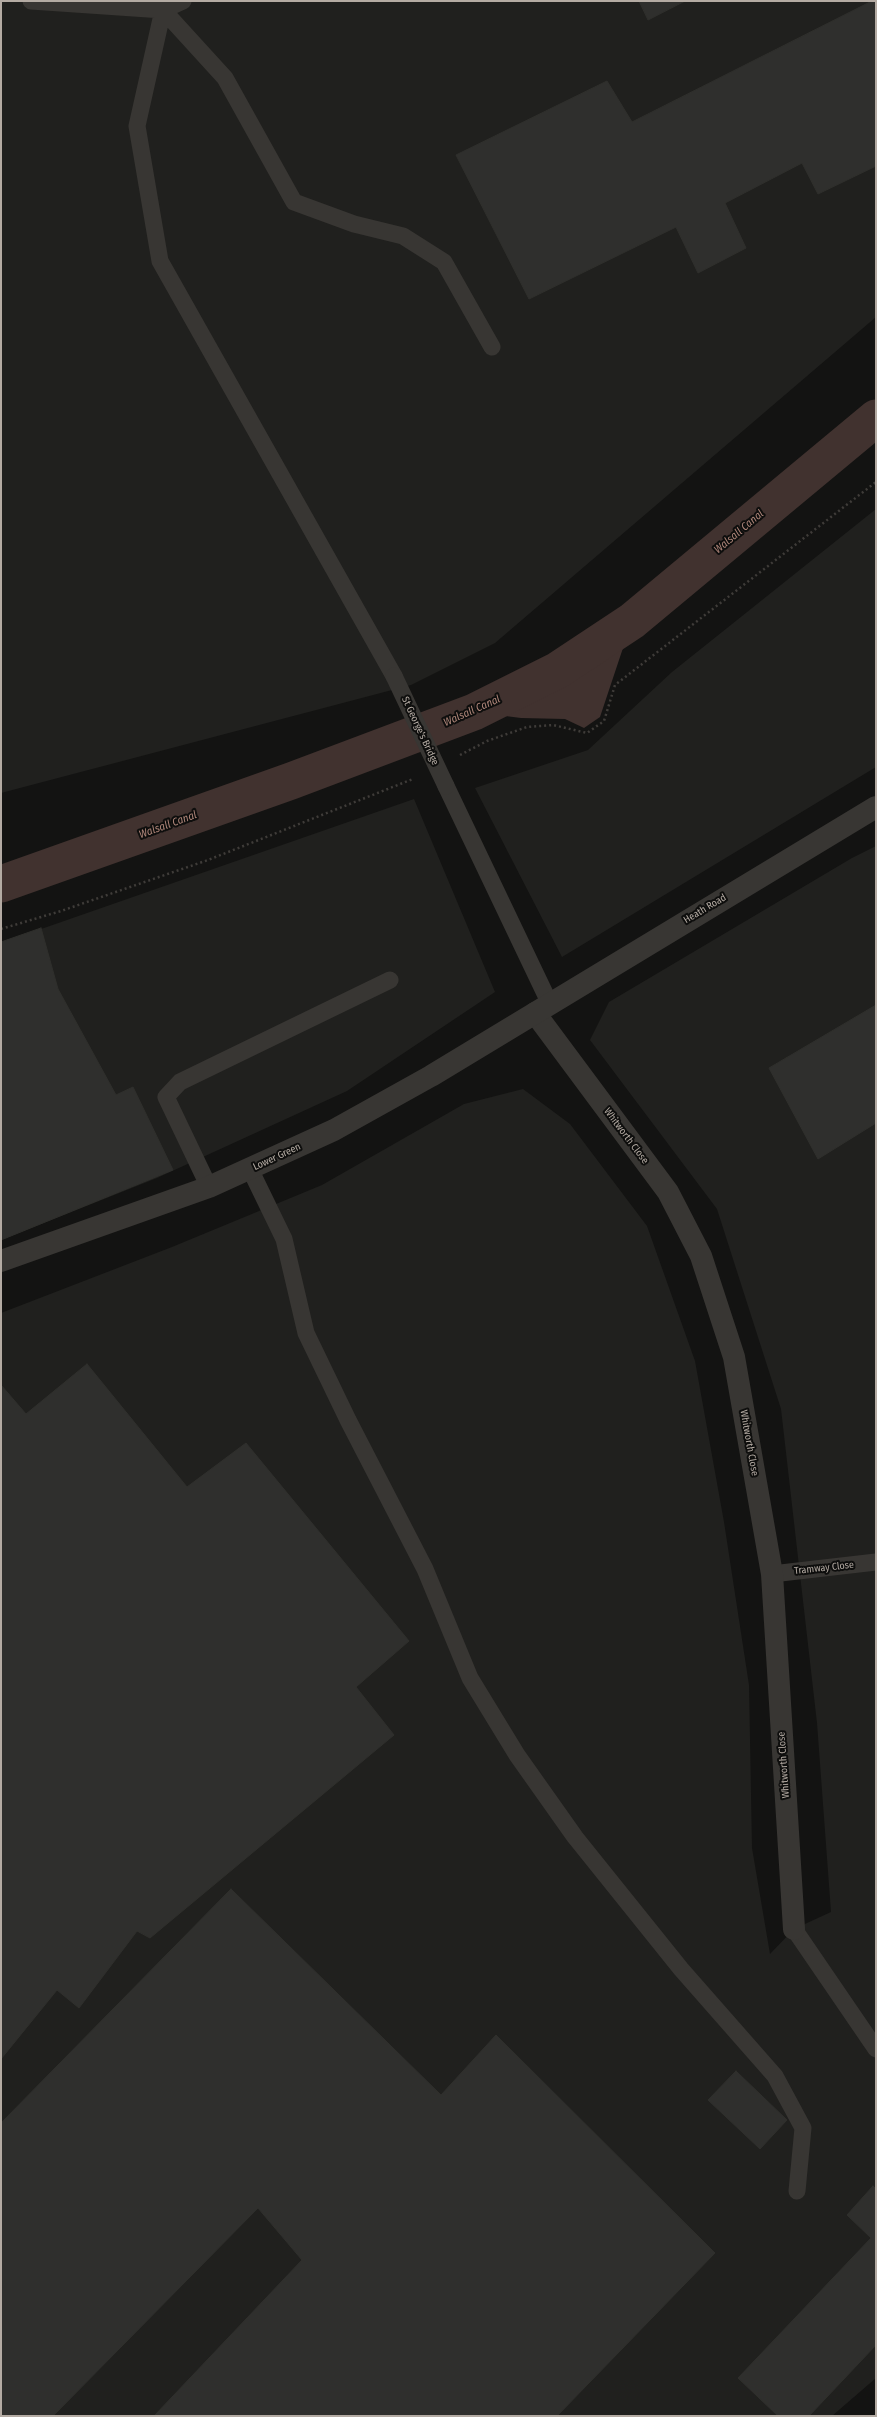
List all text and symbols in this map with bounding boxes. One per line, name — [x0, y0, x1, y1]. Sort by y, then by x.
water label: Walsall Canal — [712, 507, 766, 557]
water label: Walsall Canal — [442, 693, 502, 729]
street label: St George's Bridge — [399, 695, 441, 767]
water label: Walsall Canal — [137, 808, 199, 842]
street label: Heath Road — [682, 892, 728, 926]
street label: Whitworth Close — [601, 1106, 651, 1166]
street label: Lower Green — [251, 1141, 303, 1173]
street label: Whitworth Close — [737, 1409, 761, 1477]
street label: Tramway Close — [793, 1559, 855, 1577]
street label: Whitworth Close — [776, 1731, 792, 1799]

